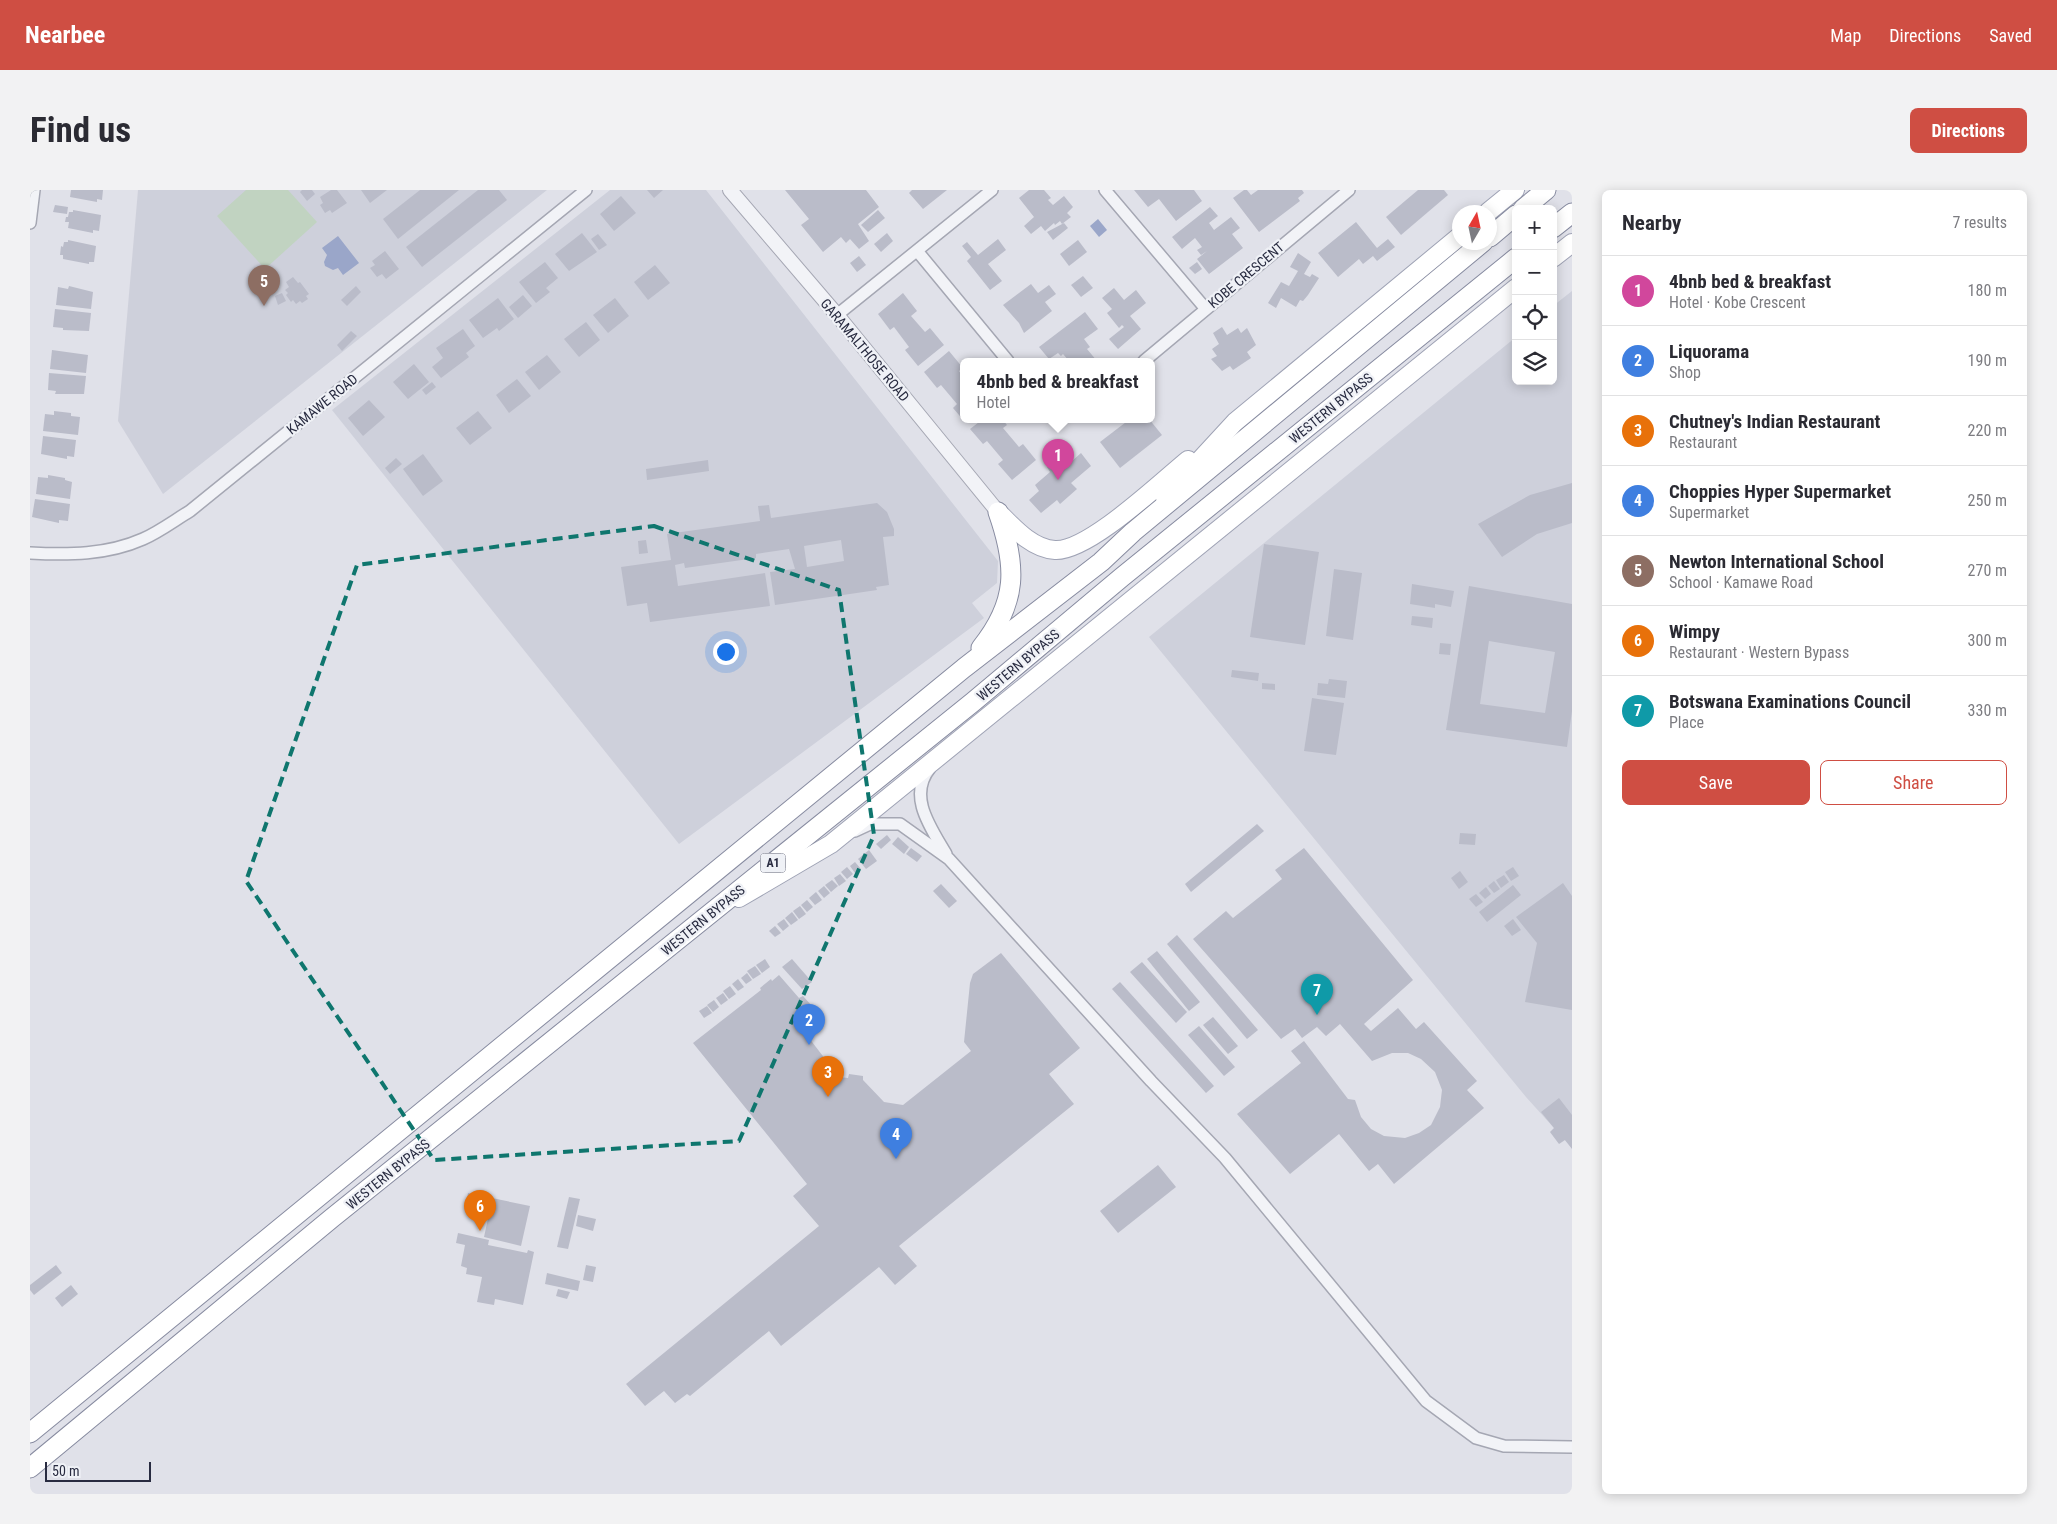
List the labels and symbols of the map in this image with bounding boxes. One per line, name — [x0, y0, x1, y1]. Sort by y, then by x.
north arrow — [1452, 205, 1497, 250]
street label: KOBE CRESCENT — [1205, 239, 1287, 311]
pin: 5 — [248, 265, 280, 306]
street label: GARAMALTHOSE ROAD — [817, 295, 913, 405]
street label: WESTERN BYPASS — [1286, 370, 1376, 446]
street label: KAMAWE ROAD — [283, 371, 361, 437]
pin: 1 — [1042, 439, 1074, 480]
street label: WESTERN BYPASS — [974, 626, 1062, 704]
your location — [713, 639, 739, 665]
road number: A1 — [760, 854, 786, 872]
street label: WESTERN BYPASS — [658, 882, 748, 958]
pin: 7 — [1301, 974, 1333, 1015]
pin: 2 — [793, 1004, 825, 1045]
pin: 3 — [812, 1056, 844, 1097]
pin: 4 — [880, 1118, 912, 1159]
street label: WESTERN BYPASS — [343, 1136, 433, 1212]
pin: 6 — [464, 1190, 496, 1231]
scale bar — [45, 1459, 151, 1482]

